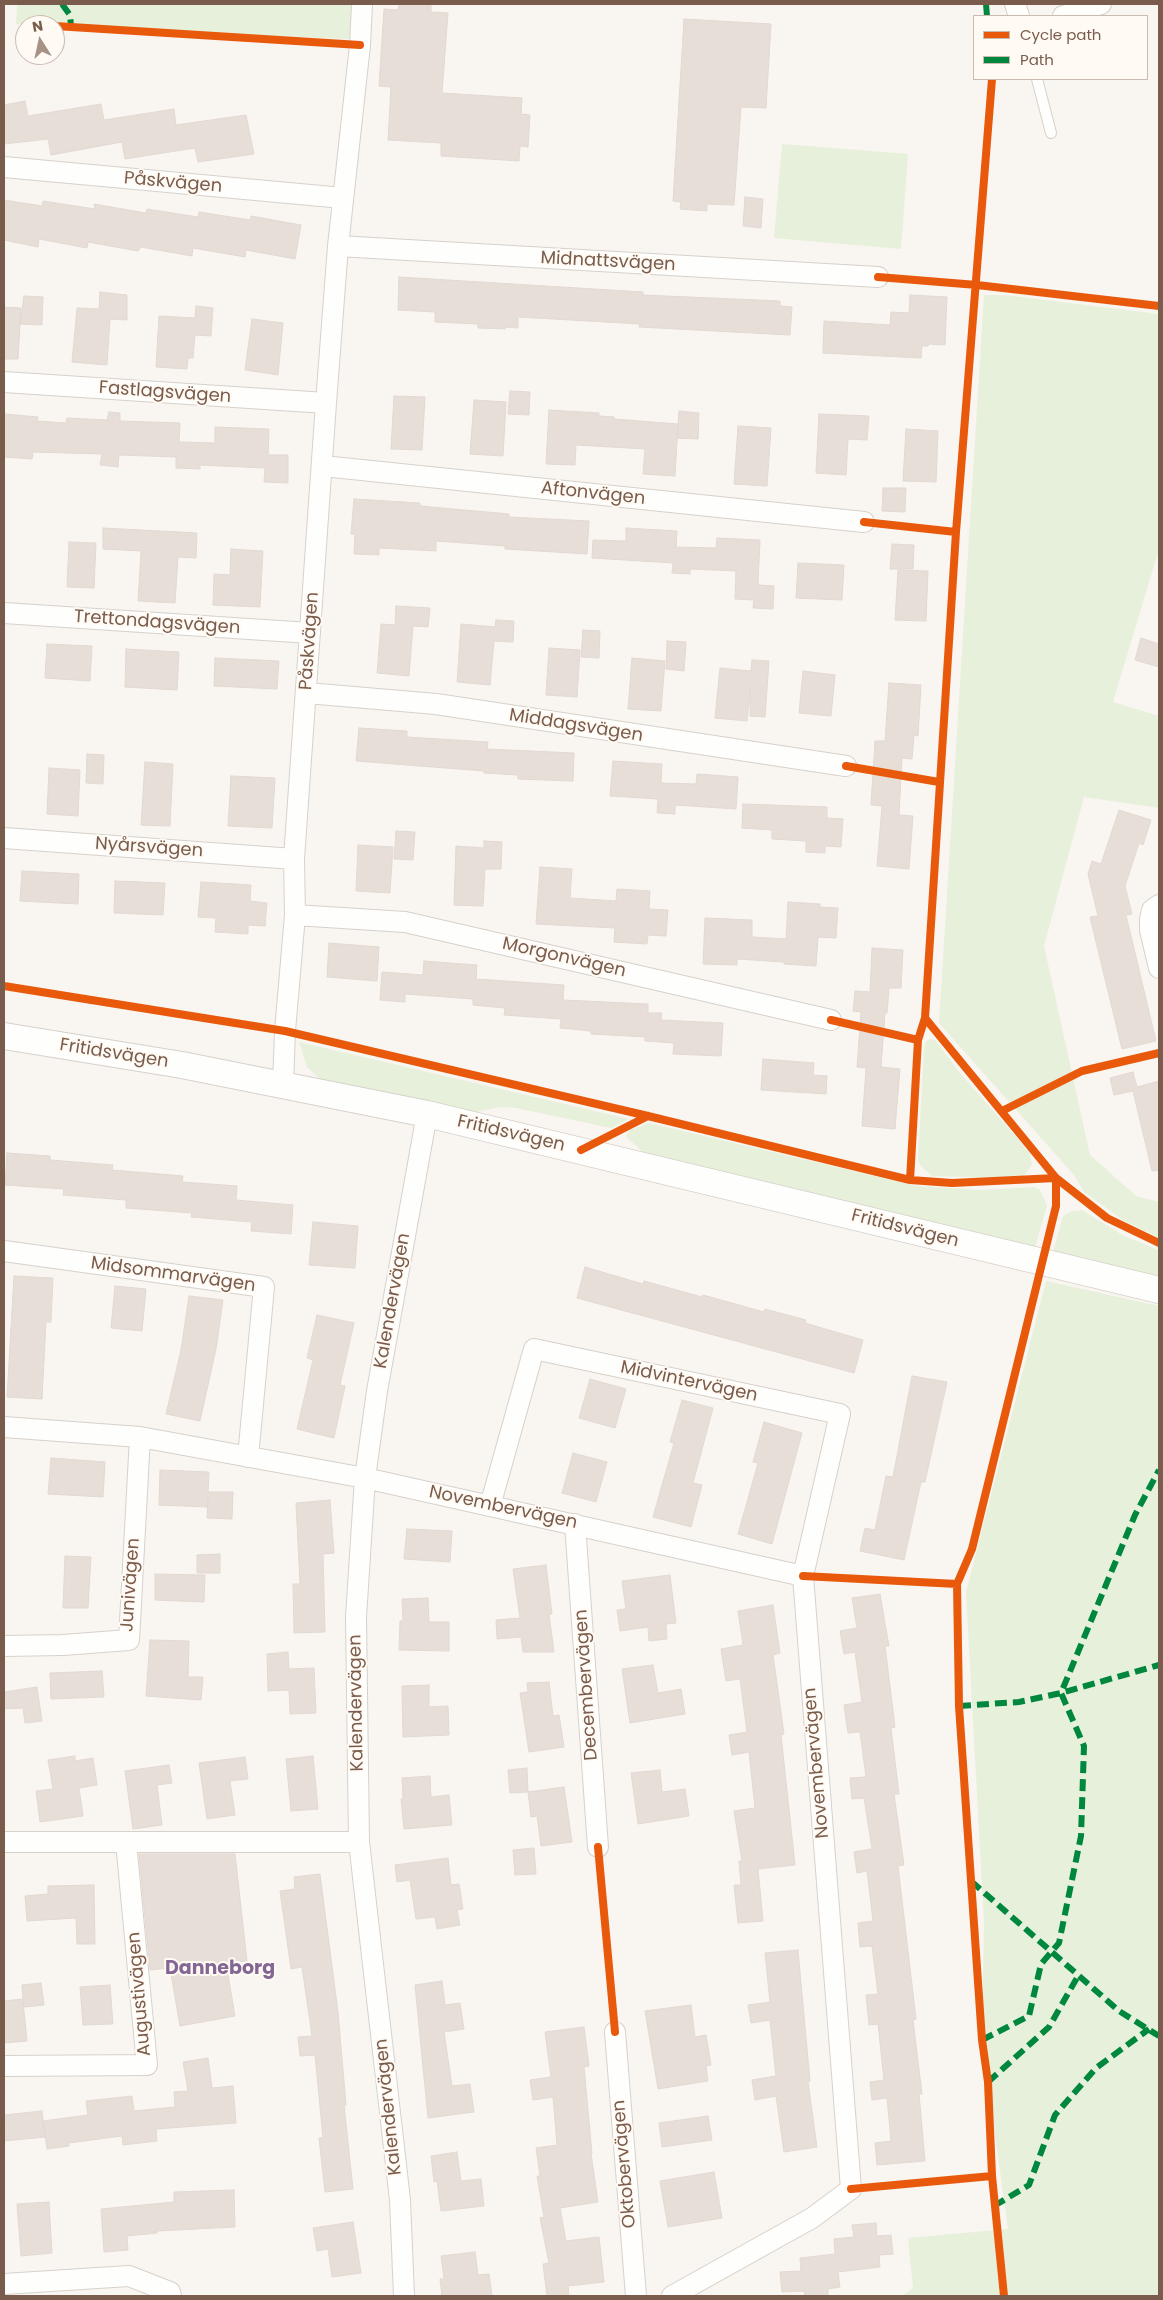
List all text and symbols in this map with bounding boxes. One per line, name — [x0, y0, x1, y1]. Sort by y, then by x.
north arrow — [15, 15, 65, 65]
text: N — [31, 15, 44, 37]
legend — [973, 15, 1148, 80]
text: Cycle path — [1020, 24, 1101, 45]
text: Path — [1020, 49, 1054, 70]
street label: Påskvägen — [123, 168, 223, 198]
street label: Midnattsvägen — [540, 248, 676, 276]
street label: Fastlagsvägen — [98, 378, 232, 408]
street label: Aftonvägen — [540, 478, 646, 510]
street label: Påskvägen — [296, 591, 324, 691]
street label: Trettondagsvägen — [73, 606, 241, 640]
street label: Middagsvägen — [508, 705, 644, 747]
street label: Nyårsvägen — [94, 833, 204, 863]
street label: Morgonvägen — [500, 933, 628, 983]
street label: Fritidsvägen — [58, 1035, 170, 1073]
street label: Fritidsvägen — [455, 1111, 567, 1157]
street label: Fritidsvägen — [849, 1205, 961, 1253]
street label: Kalendervägen — [370, 1232, 416, 1370]
street label: Midsommarvägen — [89, 1253, 257, 1297]
street label: Midvintervägen — [618, 1357, 760, 1407]
street label: Novembervägen — [427, 1482, 579, 1534]
street label: Junivägen — [117, 1537, 145, 1633]
street label: Decembervägen — [571, 1609, 603, 1761]
street label: Kalendervägen — [345, 1634, 369, 1772]
street label: Novembervägen — [800, 1687, 834, 1839]
street label: Augustivägen — [124, 1931, 156, 2057]
district label: Danneborg — [165, 1958, 275, 1980]
street label: Kalendervägen — [371, 2038, 407, 2176]
street label: Oktobervägen — [609, 2099, 641, 2229]

